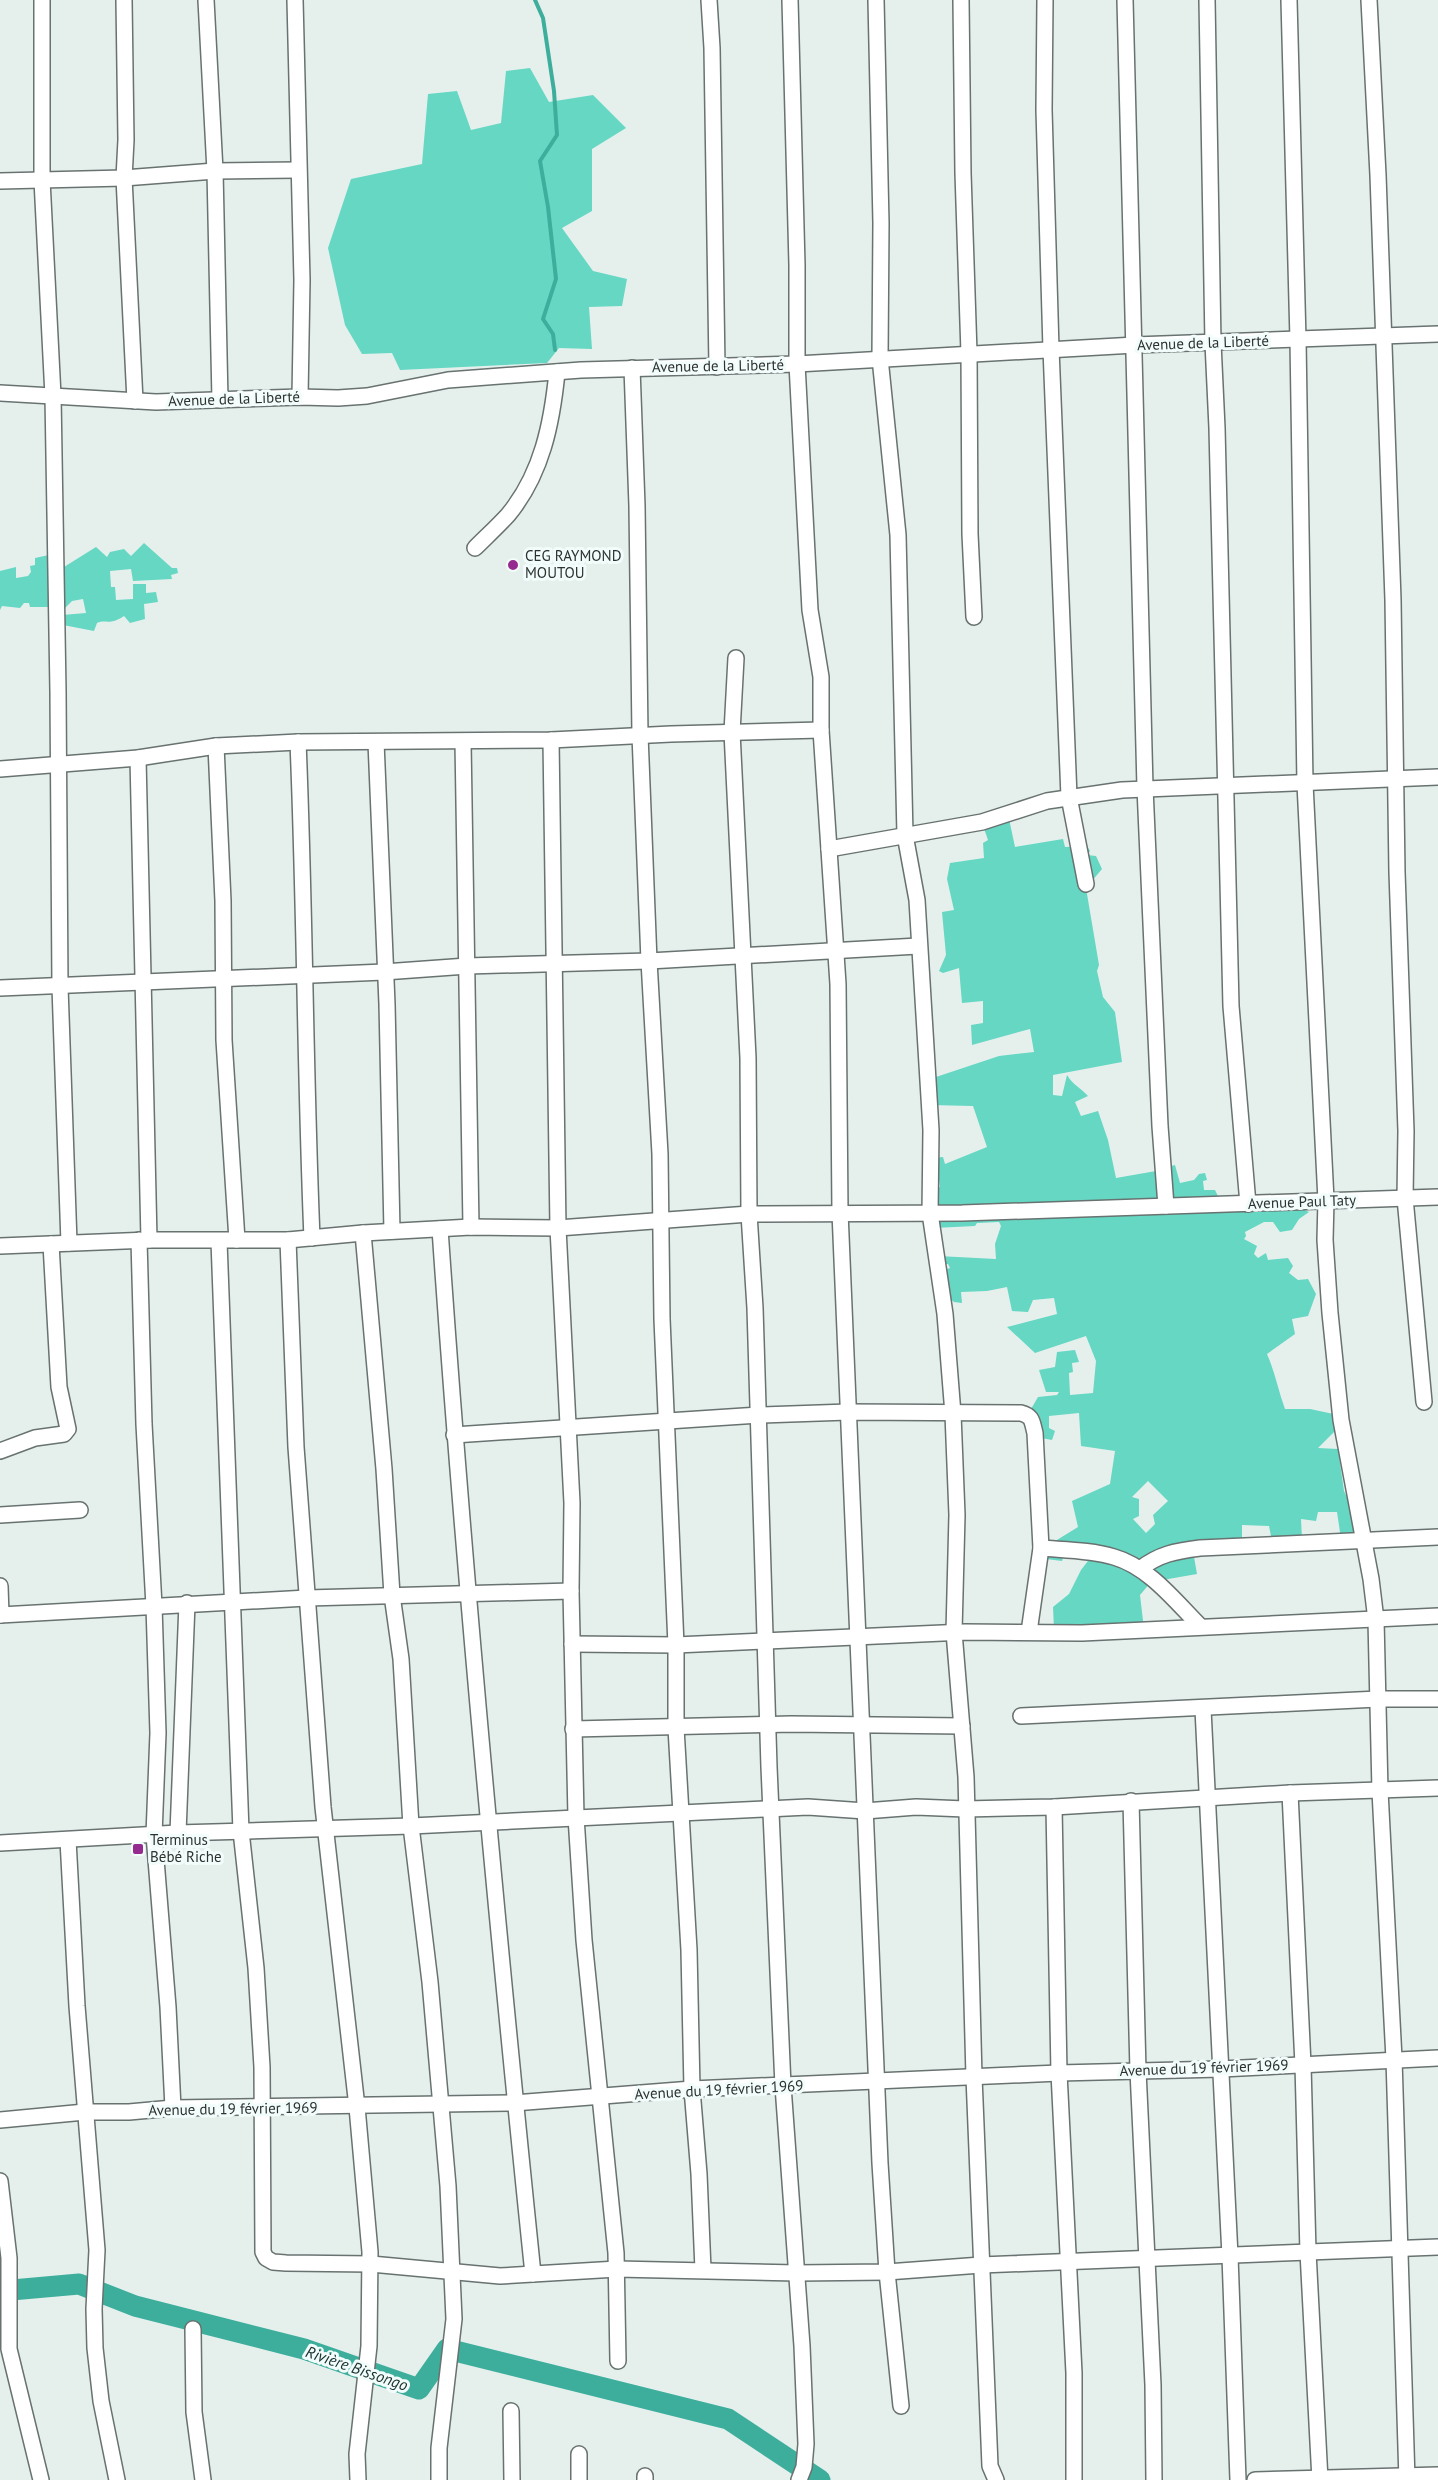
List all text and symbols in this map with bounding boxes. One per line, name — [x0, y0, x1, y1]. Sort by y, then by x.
street label: Avenue de la Liberté — [1137, 331, 1269, 354]
street label: Avenue de la Liberté — [652, 355, 784, 376]
street label: Avenue de la Liberté — [168, 387, 300, 410]
place label: CEG RAYMOND MOUTOU — [525, 546, 621, 582]
marker: CEG RAYMOND MOUTOU — [506, 558, 520, 572]
street label: Avenue Paul Taty — [1247, 1190, 1357, 1213]
place label: Terminus Bébé Riche — [150, 1830, 222, 1866]
marker: Terminus Bébé Riche — [131, 1842, 145, 1856]
street label: Avenue du 19 février 1969 — [1119, 2055, 1289, 2080]
street label: Avenue du 19 février 1969 — [634, 2076, 804, 2103]
street label: Avenue du 19 février 1969 — [148, 2098, 318, 2119]
water label: Rivière Bissongo — [303, 2341, 411, 2395]

